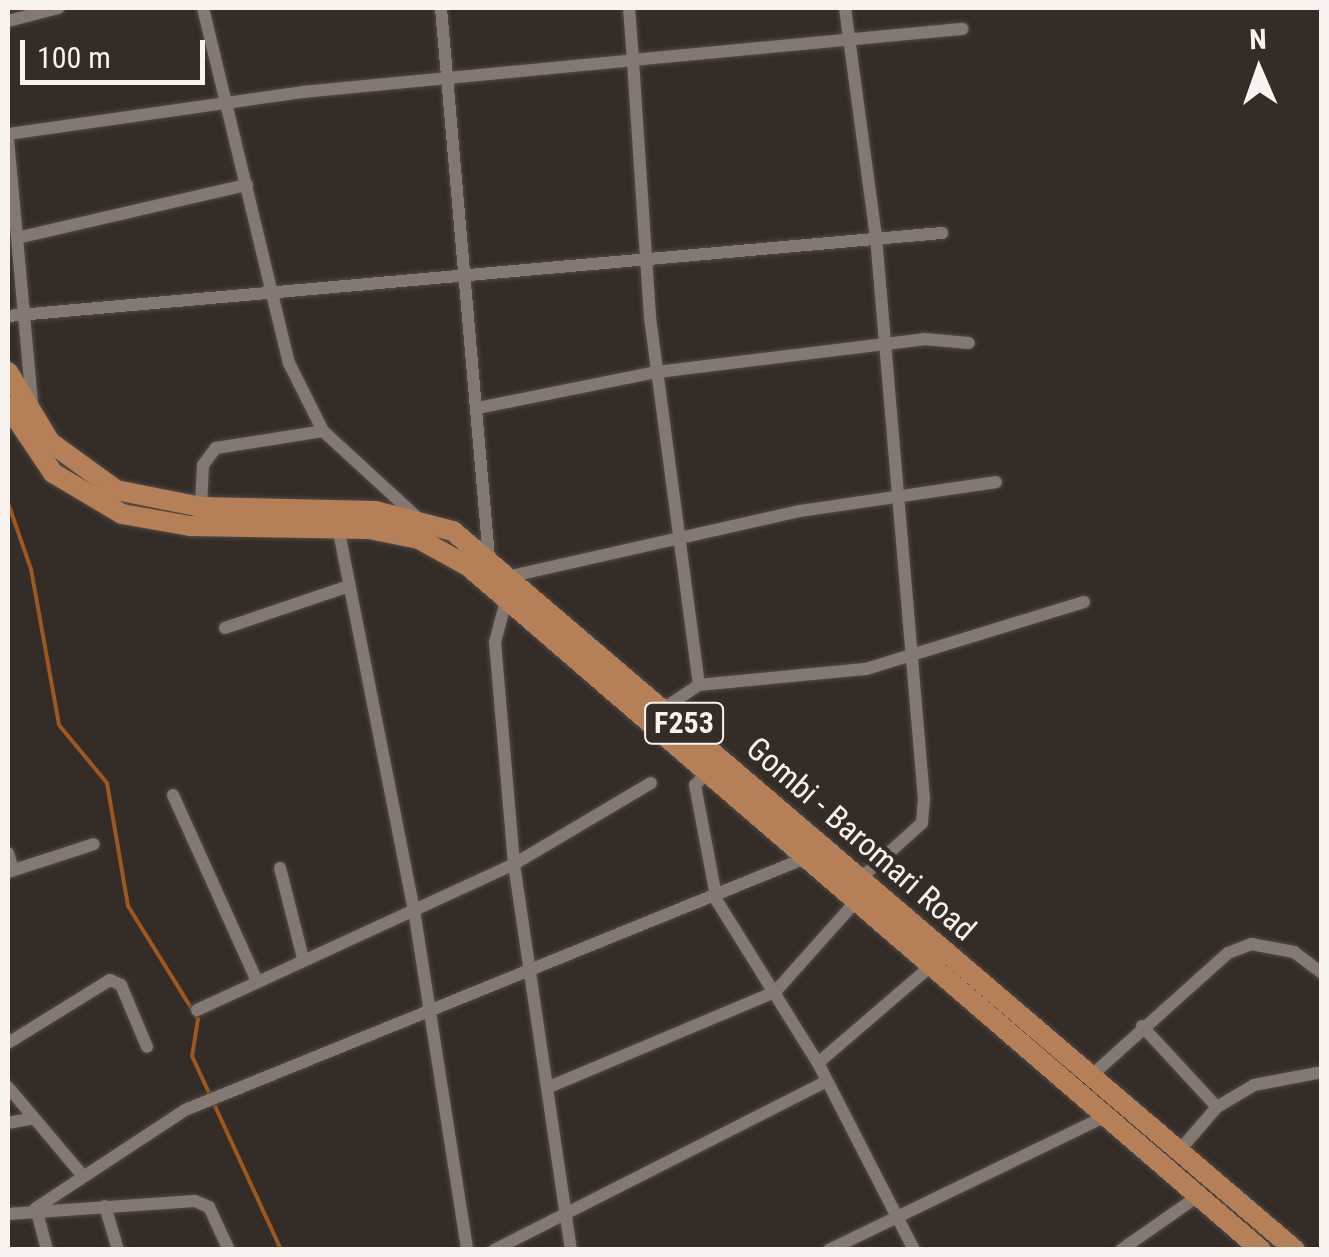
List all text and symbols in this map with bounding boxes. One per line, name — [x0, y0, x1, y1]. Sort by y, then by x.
scale bar — [25, 20, 210, 82]
north arrow — [1209, 20, 1309, 120]
text: N — [1249, 23, 1267, 56]
text: 100 m — [37, 40, 111, 75]
road number: F253 — [644, 698, 724, 748]
street label: Gombi - Baromari Road — [739, 729, 983, 949]

